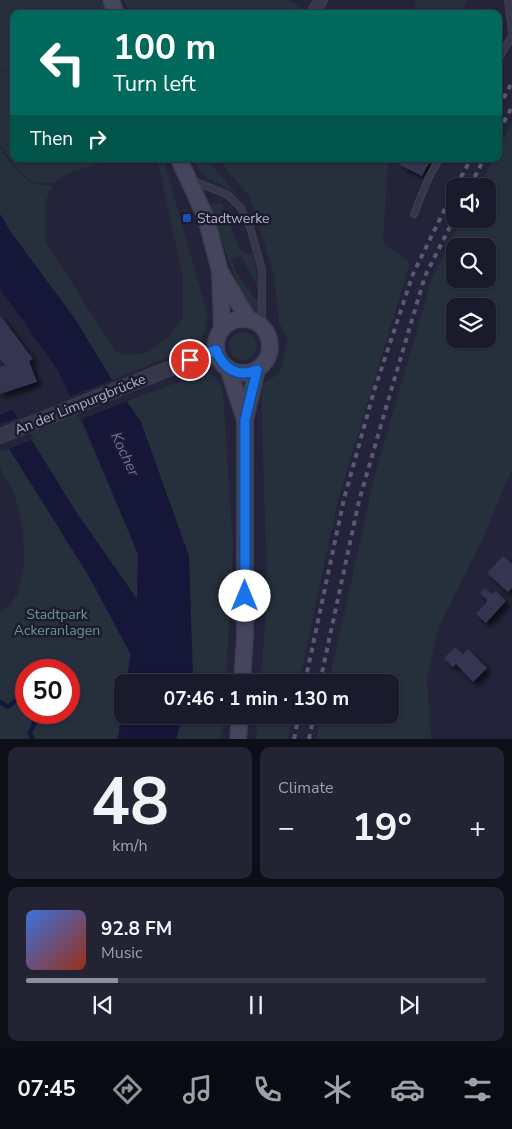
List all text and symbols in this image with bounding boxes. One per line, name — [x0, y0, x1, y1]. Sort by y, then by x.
text: 100 m — [113, 24, 216, 71]
icon: left — [30, 30, 95, 95]
text: Turn left — [113, 69, 196, 99]
icon: right — [83, 125, 111, 153]
text: Then — [30, 126, 73, 152]
map controls — [446, 178, 496, 348]
button: sound — [446, 178, 496, 228]
place label: Stadtwerke — [197, 209, 269, 228]
marker: Stadtwerke — [181, 212, 193, 224]
button: search — [446, 238, 496, 288]
button: layers — [446, 298, 496, 348]
pin — [169, 339, 211, 381]
icon: arrive — [176, 346, 204, 374]
street label: An der Limpurgbrücke — [12, 369, 149, 439]
water label: Kocher — [106, 429, 144, 480]
position arrow — [218, 569, 270, 621]
park label: Stadtpark Ackeranlagen — [14, 605, 100, 640]
speed limit sign: 50 — [15, 659, 80, 724]
text: 07:46 · 1 min · 130 m — [164, 686, 349, 712]
text: 48 — [91, 758, 169, 847]
text: Climate — [278, 777, 333, 799]
text: 19° — [352, 802, 412, 853]
text: − — [278, 809, 295, 847]
text: + — [469, 809, 486, 847]
text: km/h — [112, 835, 148, 857]
text: 92.8 FM — [101, 916, 172, 942]
text: Music — [101, 942, 142, 964]
icon: previous — [89, 991, 117, 1019]
icon: pause — [242, 991, 270, 1019]
icon: next — [395, 991, 423, 1019]
icon: directions — [110, 1072, 145, 1107]
icon: music — [180, 1072, 215, 1107]
icon: phone — [250, 1072, 285, 1107]
icon: climate — [320, 1072, 355, 1107]
icon: car — [390, 1072, 425, 1107]
icon: filters — [460, 1072, 495, 1107]
text: 07:45 — [17, 1074, 76, 1104]

